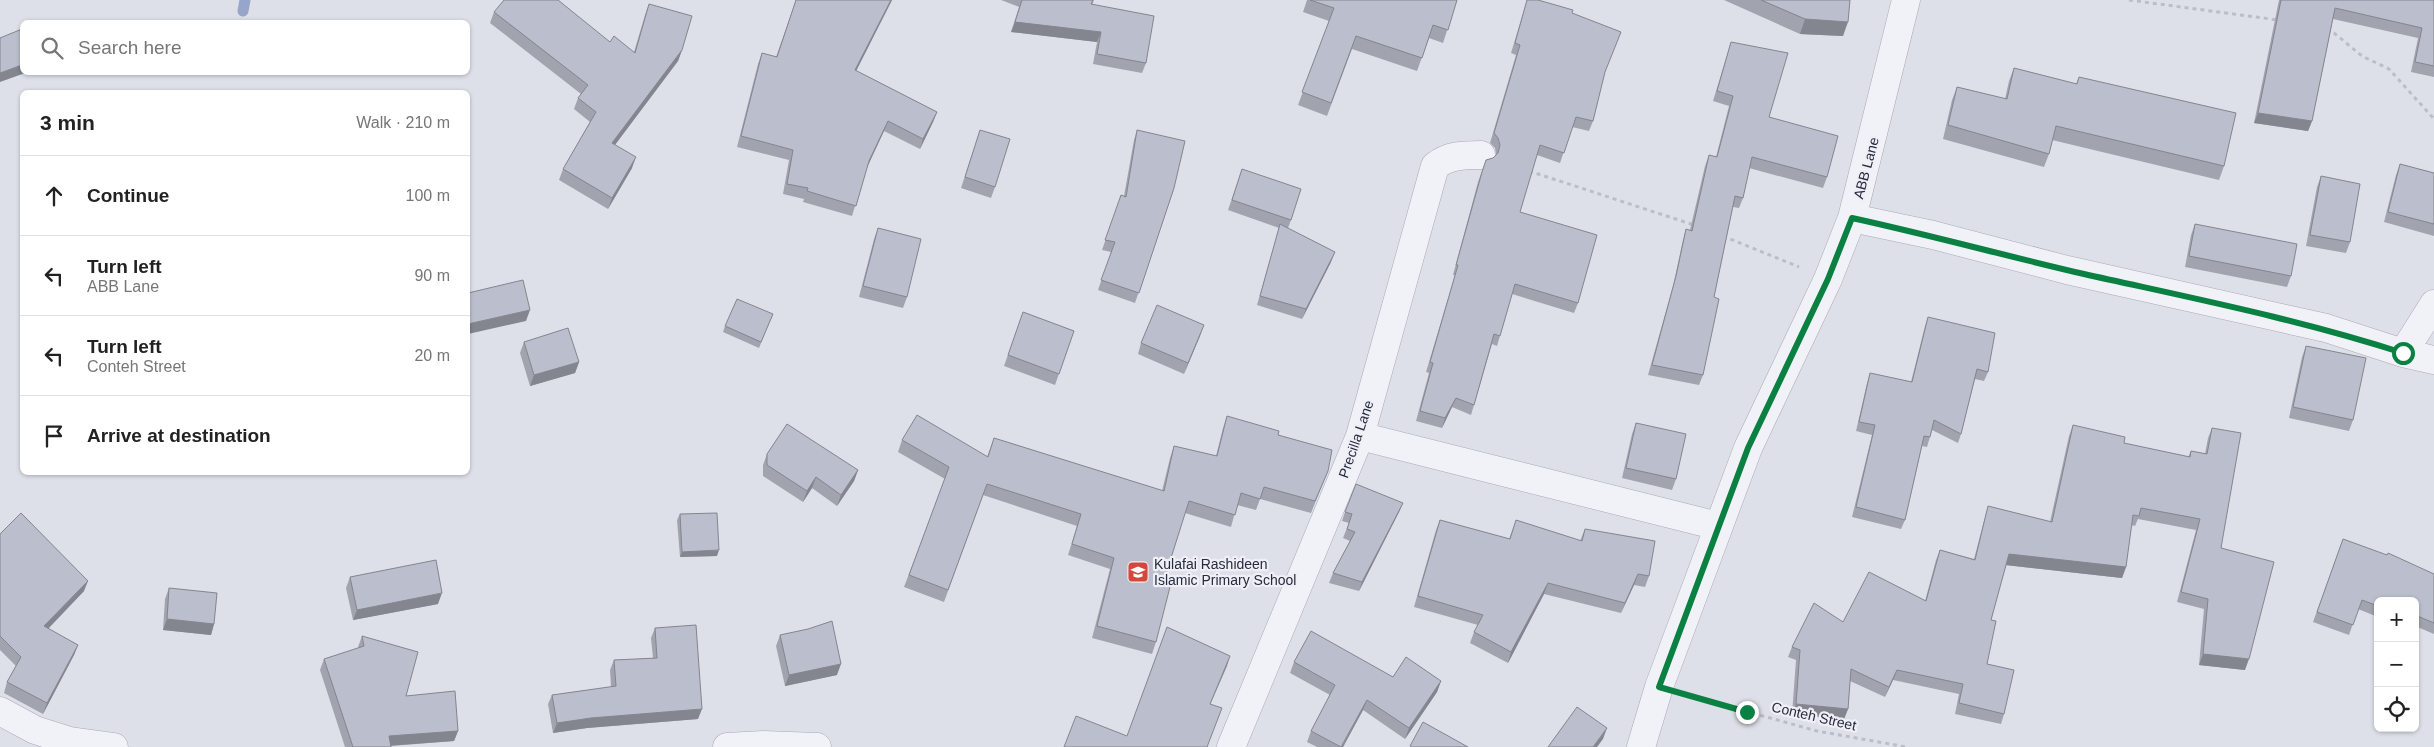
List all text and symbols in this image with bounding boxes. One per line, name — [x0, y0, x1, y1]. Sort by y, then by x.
search box — [20, 20, 470, 75]
icon: search — [38, 34, 66, 62]
text: Search here — [78, 37, 182, 58]
text: 3 min — [40, 111, 95, 134]
text: Walk · 210 m — [356, 114, 450, 131]
street label: ABB Lane — [1850, 135, 1882, 201]
icon: ahead — [40, 182, 68, 210]
text: Continue — [87, 185, 169, 206]
text: 100 m — [406, 187, 450, 204]
text: Turn left — [87, 256, 162, 277]
icon: left — [40, 262, 68, 290]
text: 90 m — [414, 267, 450, 284]
text: ABB Lane — [87, 278, 159, 295]
text: Turn left — [87, 336, 162, 357]
icon: left — [40, 342, 68, 370]
route start — [2392, 342, 2415, 365]
text: 20 m — [414, 347, 450, 364]
text: Conteh Street — [87, 358, 186, 375]
street label: Precilla Lane — [1335, 398, 1377, 480]
icon: arrive — [40, 422, 68, 450]
text: Arrive at destination — [87, 425, 271, 446]
place label: Kulafai Rashideen Islamic Primary School — [1154, 556, 1296, 588]
school or university icon: Kulafai Rashideen Islamic Primary School — [1126, 560, 1150, 584]
map controls — [2374, 597, 2419, 732]
button: + — [2374, 597, 2419, 642]
button: − — [2374, 642, 2419, 687]
button: locate — [2374, 687, 2419, 732]
street label: Conteh Street — [1770, 698, 1858, 734]
route end — [1736, 701, 1759, 724]

